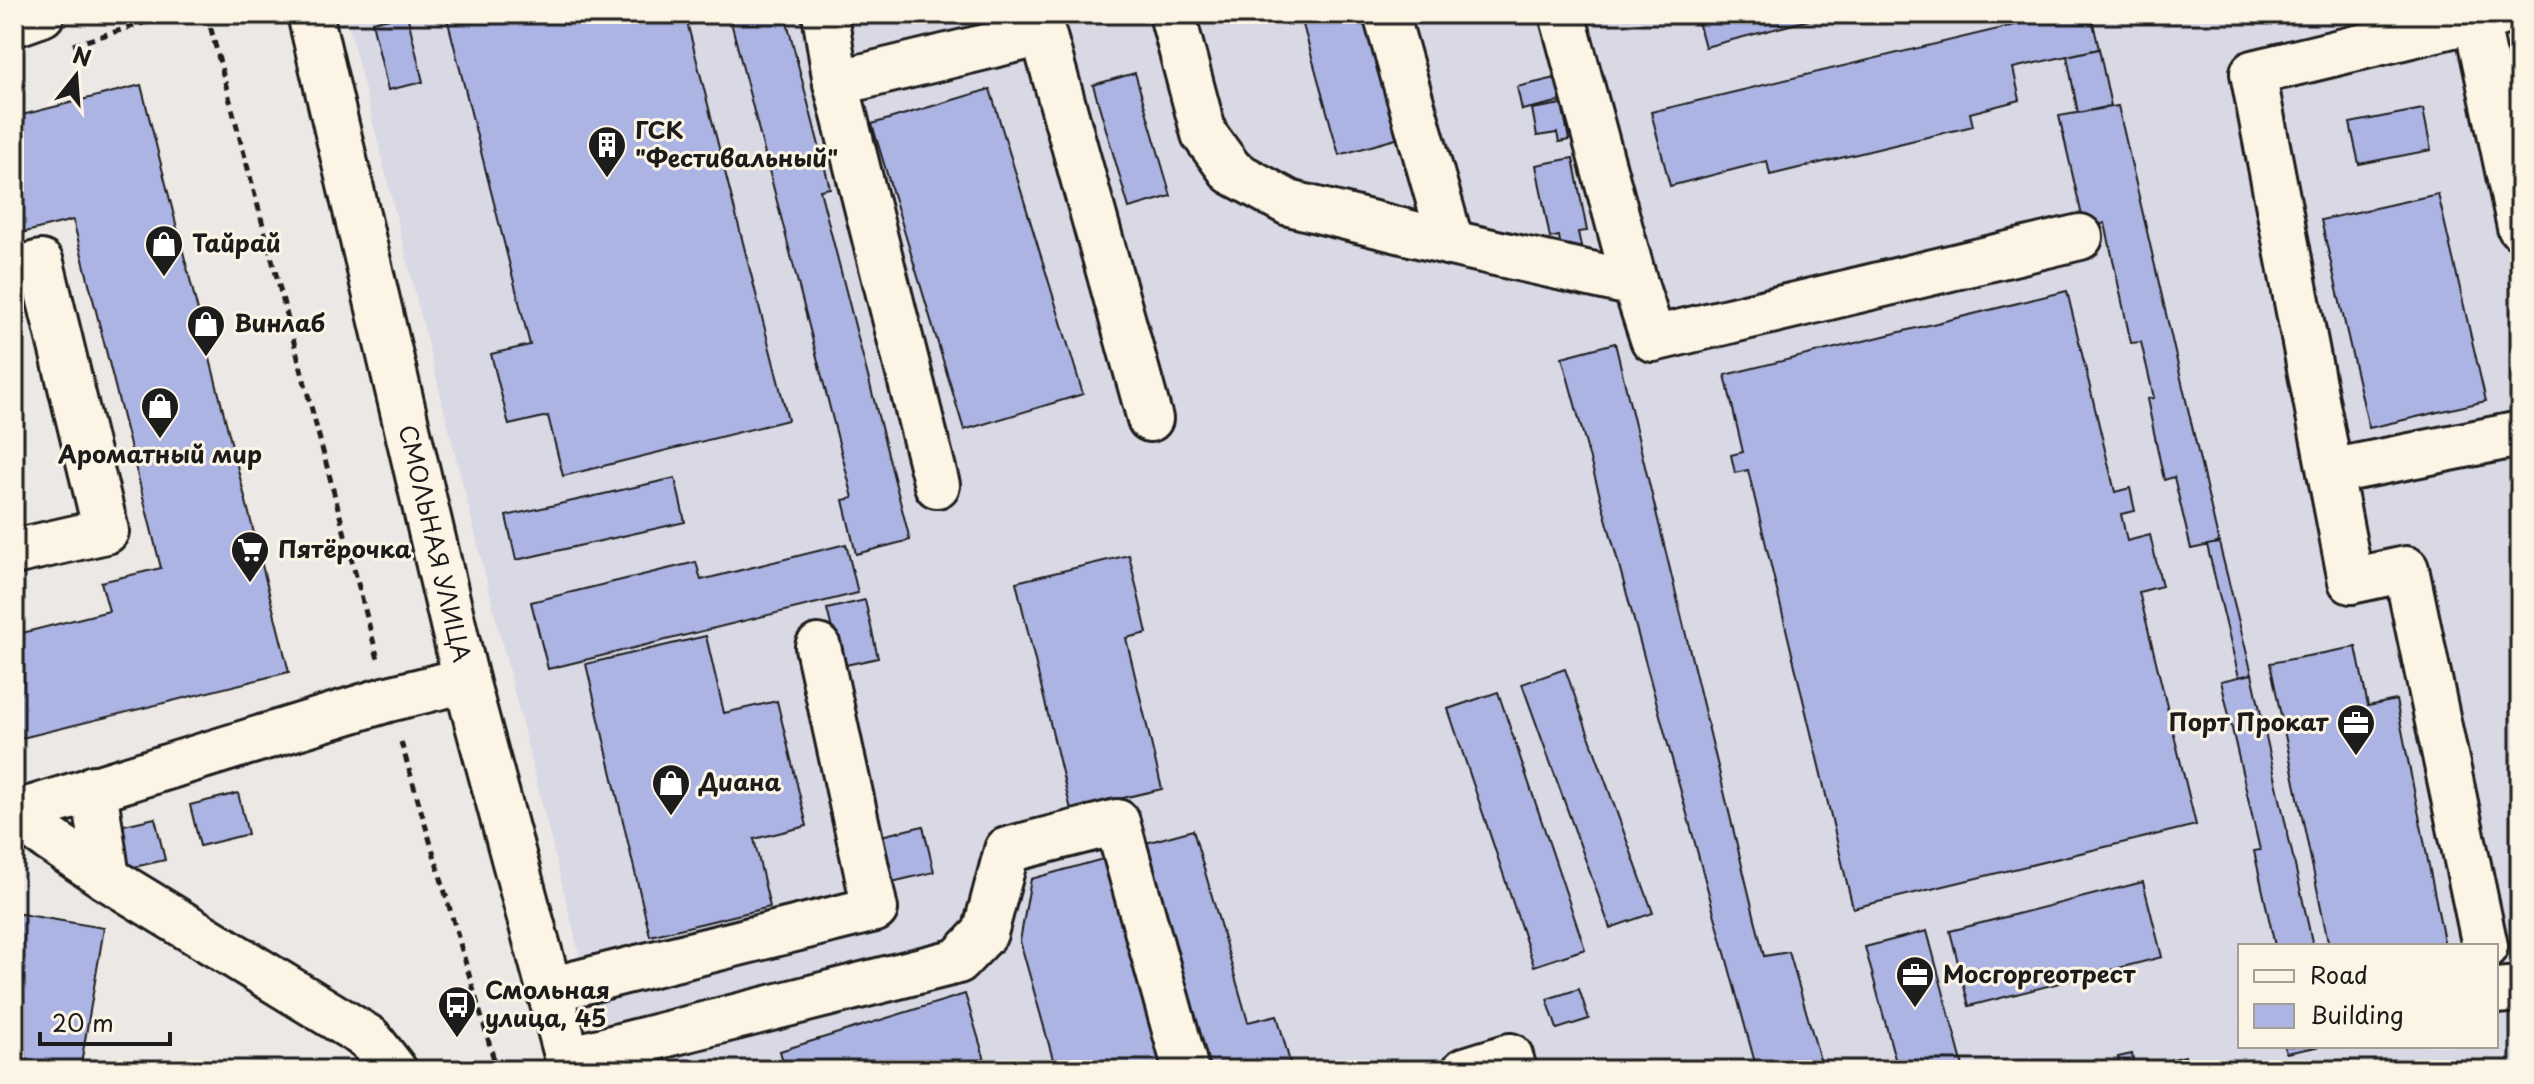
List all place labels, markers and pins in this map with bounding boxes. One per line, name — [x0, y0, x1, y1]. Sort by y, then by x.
place label: ГСК "Фестивальный" — [635, 111, 838, 175]
building icon: ГСК "Фестивальный" — [586, 124, 628, 179]
shop icon: Тайрай — [143, 223, 185, 278]
place label: Тайрай — [192, 224, 281, 260]
shop icon: Винлаб — [185, 303, 227, 358]
place label: Винлаб — [234, 304, 326, 340]
shop icon: Ароматный мир — [139, 385, 181, 440]
place label: Ароматный мир — [57, 435, 262, 471]
supermarket icon: Пятёрочка — [229, 529, 271, 584]
place label: Пятёрочка — [278, 530, 412, 566]
office icon: Порт Прокат — [2335, 702, 2377, 757]
place label: Порт Прокат — [2169, 703, 2330, 739]
shop icon: Диана — [650, 762, 692, 817]
place label: Диана — [698, 763, 782, 799]
office icon: Мосгоргеотрест — [1894, 954, 1936, 1009]
place label: Мосгоргеотрест — [1943, 955, 2136, 991]
place label: Смольная улица, 45 — [485, 971, 610, 1035]
bus stop icon: Смольная улица, 45 — [436, 984, 478, 1039]

